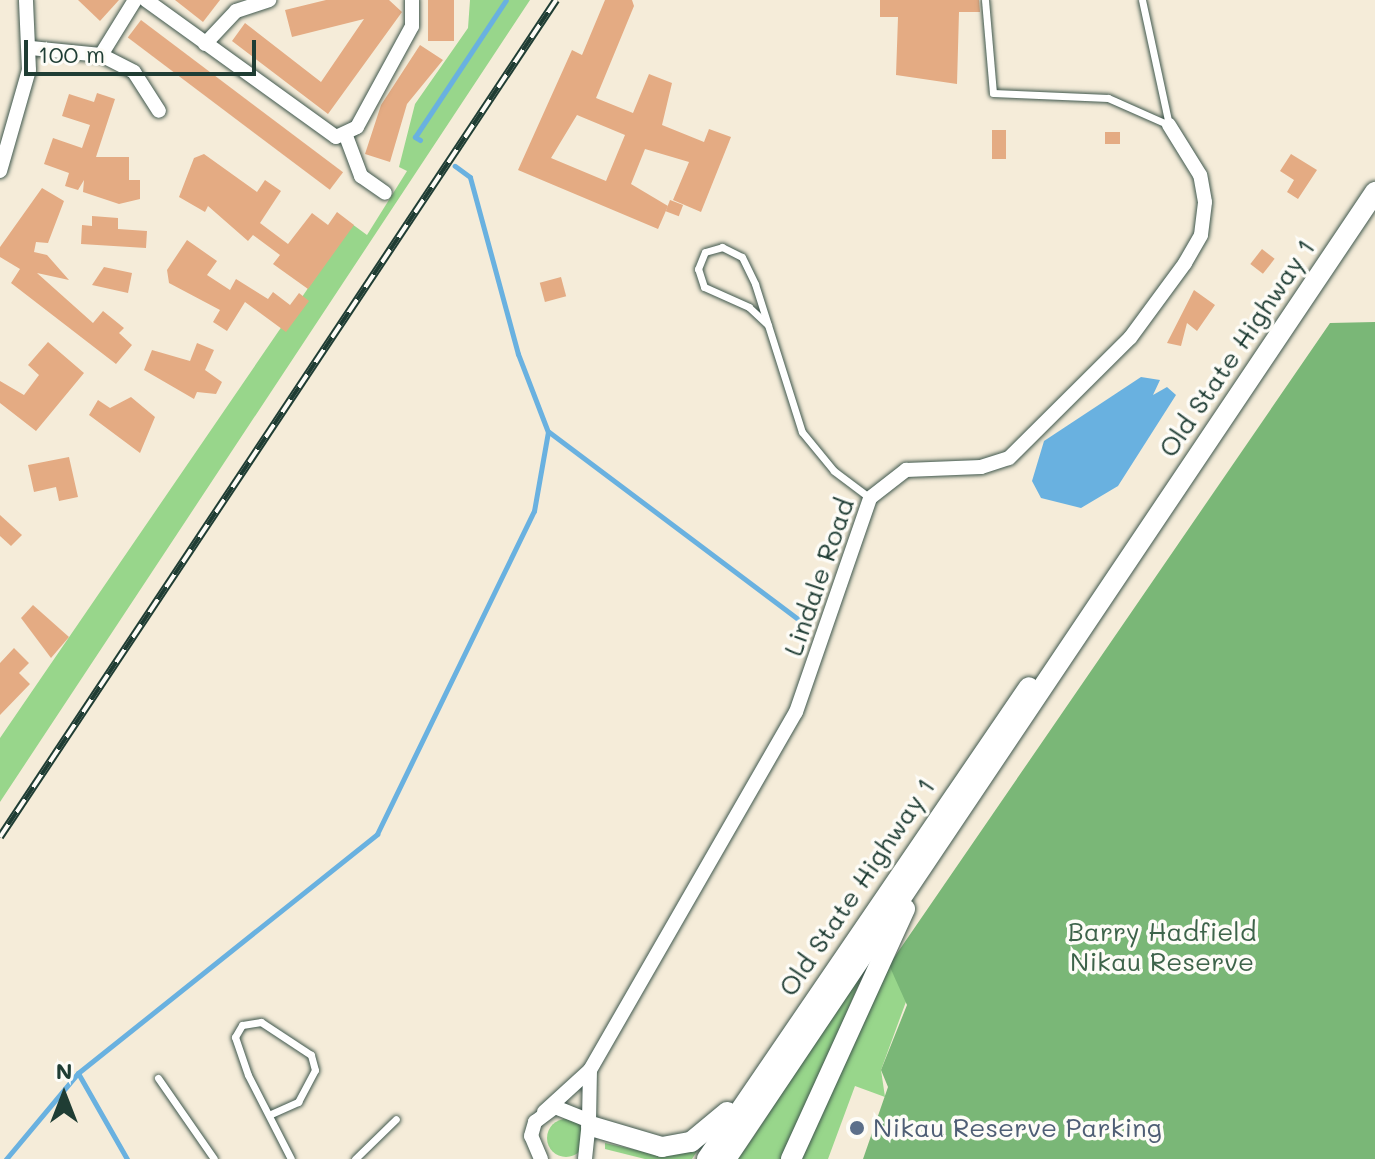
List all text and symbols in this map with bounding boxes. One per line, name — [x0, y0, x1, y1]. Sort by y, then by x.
scale bar — [28, 24, 260, 74]
text: 100 m — [38, 38, 105, 69]
street label: Old State Highway 1 — [1152, 233, 1322, 463]
street label: Lindale Road — [777, 494, 861, 660]
street label: Old State Highway 1 — [772, 772, 942, 1002]
park label: Barry Hadfield Nikau Reserve — [1068, 916, 1256, 978]
north arrow — [24, 1055, 104, 1135]
text: N — [56, 1056, 72, 1085]
place label: Nikau Reserve Parking — [873, 1112, 1162, 1144]
marker: Nikau Reserve Parking — [848, 1119, 866, 1137]

